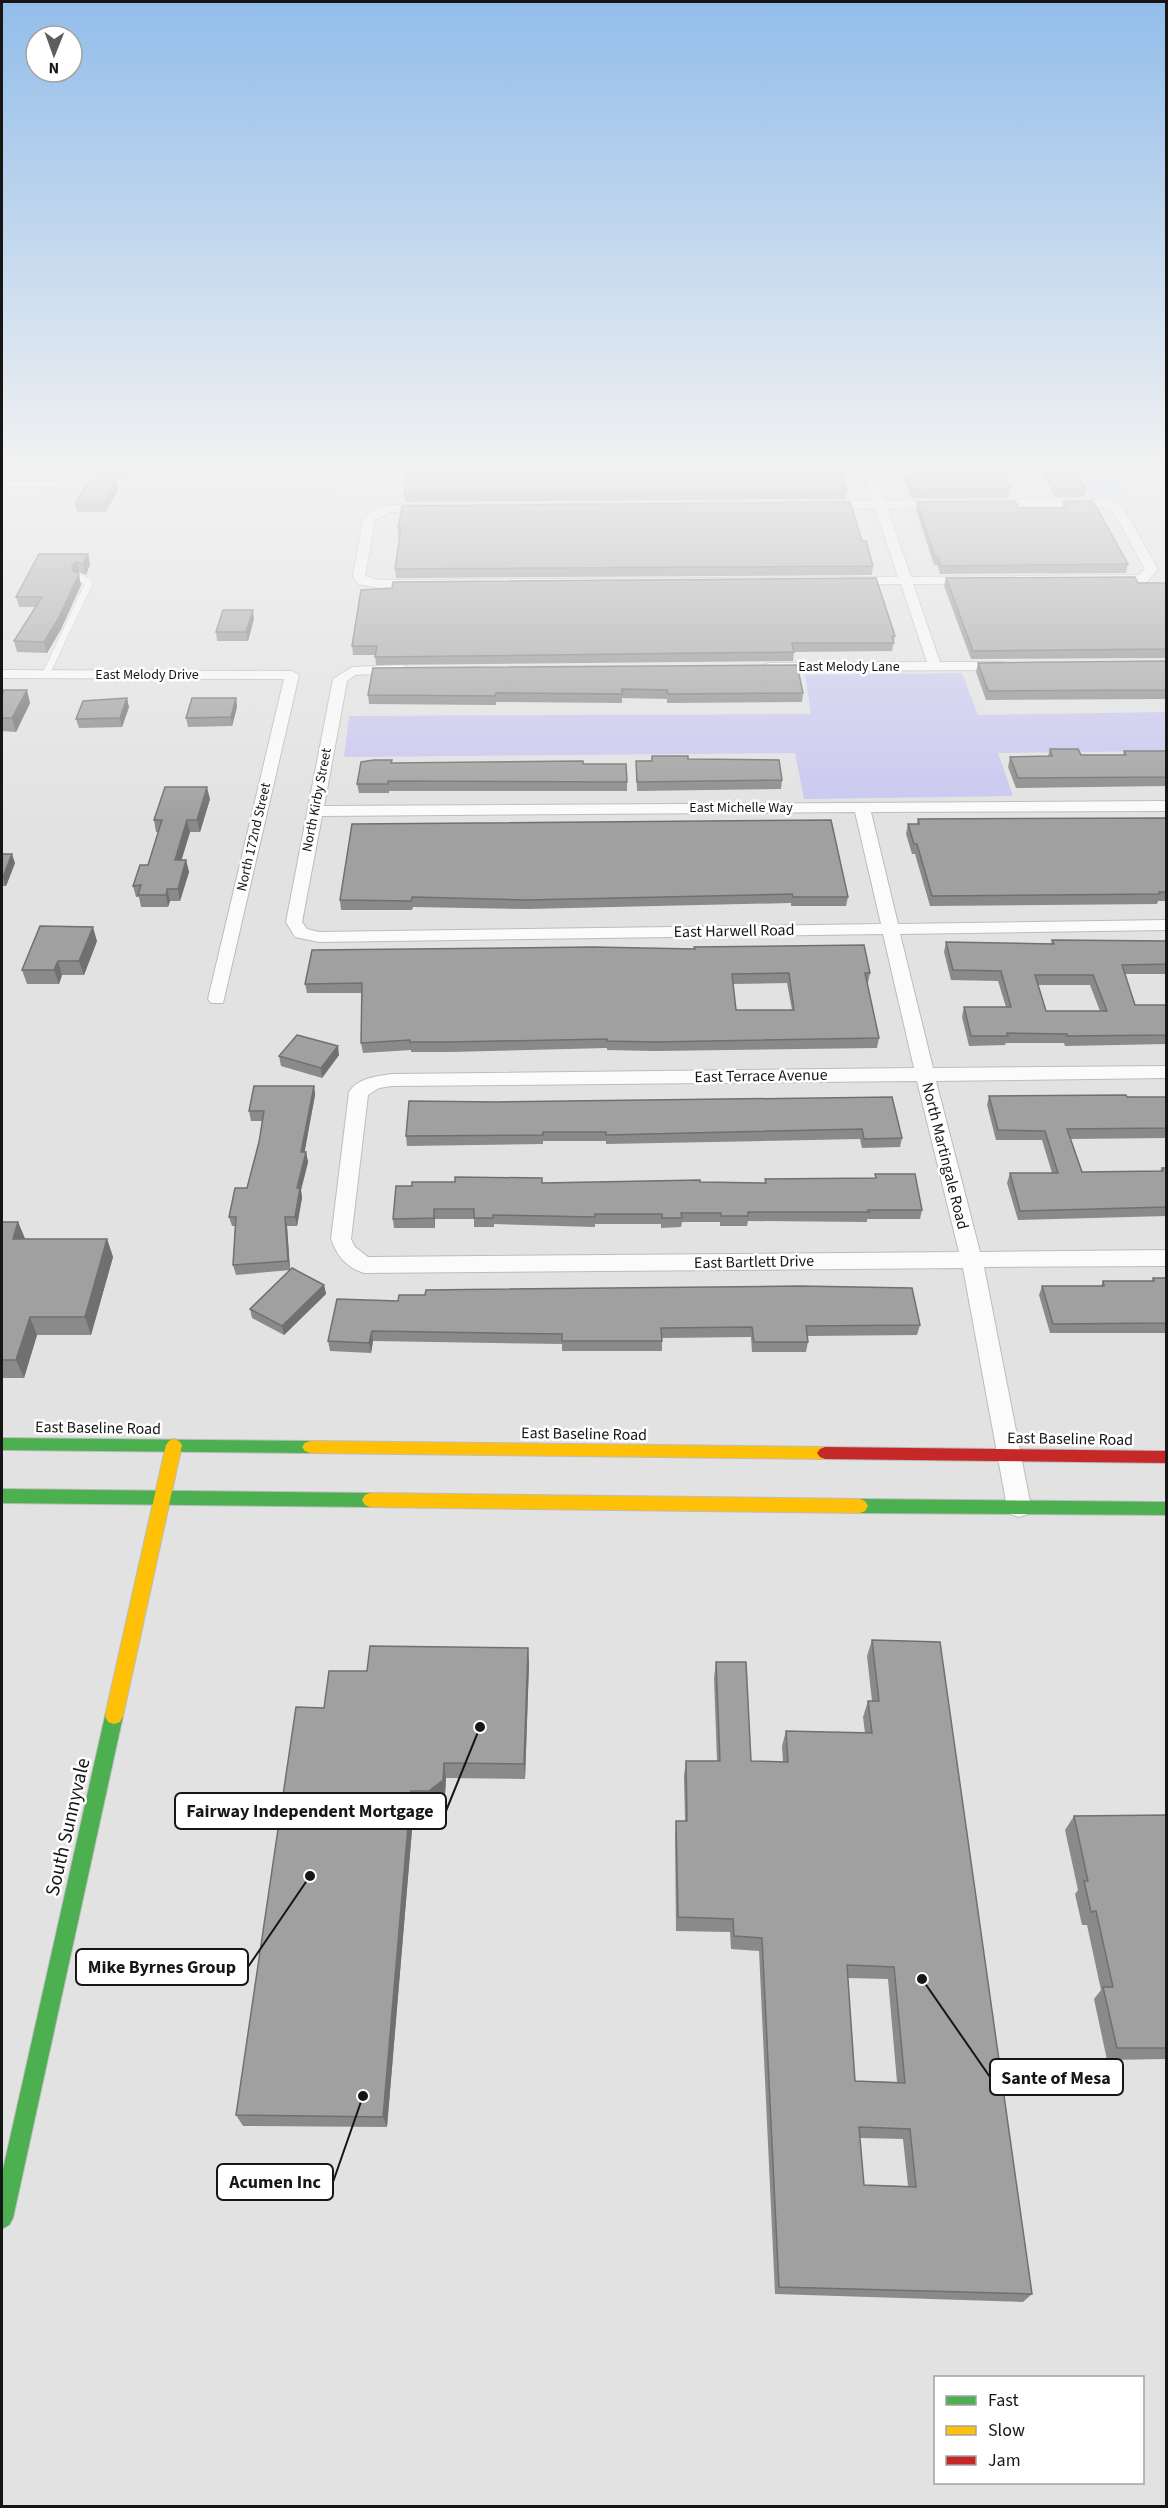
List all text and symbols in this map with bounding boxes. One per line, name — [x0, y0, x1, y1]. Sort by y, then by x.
north arrow — [24, 24, 84, 84]
text: N — [48, 57, 59, 79]
street label: East Melody Lane — [798, 657, 900, 677]
street label: East Melody Drive — [95, 665, 199, 685]
street label: North Kirby Street — [297, 746, 337, 854]
street label: North 172nd Street — [232, 780, 276, 893]
street label: East Michelle Way — [689, 798, 793, 818]
street label: East Harwell Road — [673, 919, 795, 943]
street label: East Terrace Avenue — [694, 1064, 828, 1088]
street label: North Martingale Road — [916, 1080, 974, 1232]
street label: East Bartlett Drive — [694, 1250, 814, 1274]
street label: East Baseline Road — [35, 1416, 161, 1440]
street label: East Baseline Road — [521, 1422, 647, 1446]
street label: East Baseline Road — [1007, 1427, 1133, 1451]
street label: South Sunnyvale — [39, 1755, 98, 1899]
callout: Fairway Independent Mortgage — [175, 1793, 446, 1829]
text: Fairway Independent Mortgage — [186, 1799, 434, 1824]
callout: Mike Byrnes Group — [76, 1949, 248, 1985]
text: Mike Byrnes Group — [88, 1955, 236, 1980]
callout: Sante of Mesa — [990, 2059, 1123, 2095]
text: Sante of Mesa — [1001, 2066, 1111, 2091]
callout: Acumen Inc — [217, 2164, 333, 2200]
text: Acumen Inc — [228, 2170, 321, 2195]
legend — [934, 2376, 1144, 2484]
text: Fast — [988, 2388, 1019, 2413]
text: Slow — [988, 2418, 1025, 2443]
text: Jam — [988, 2448, 1021, 2473]

